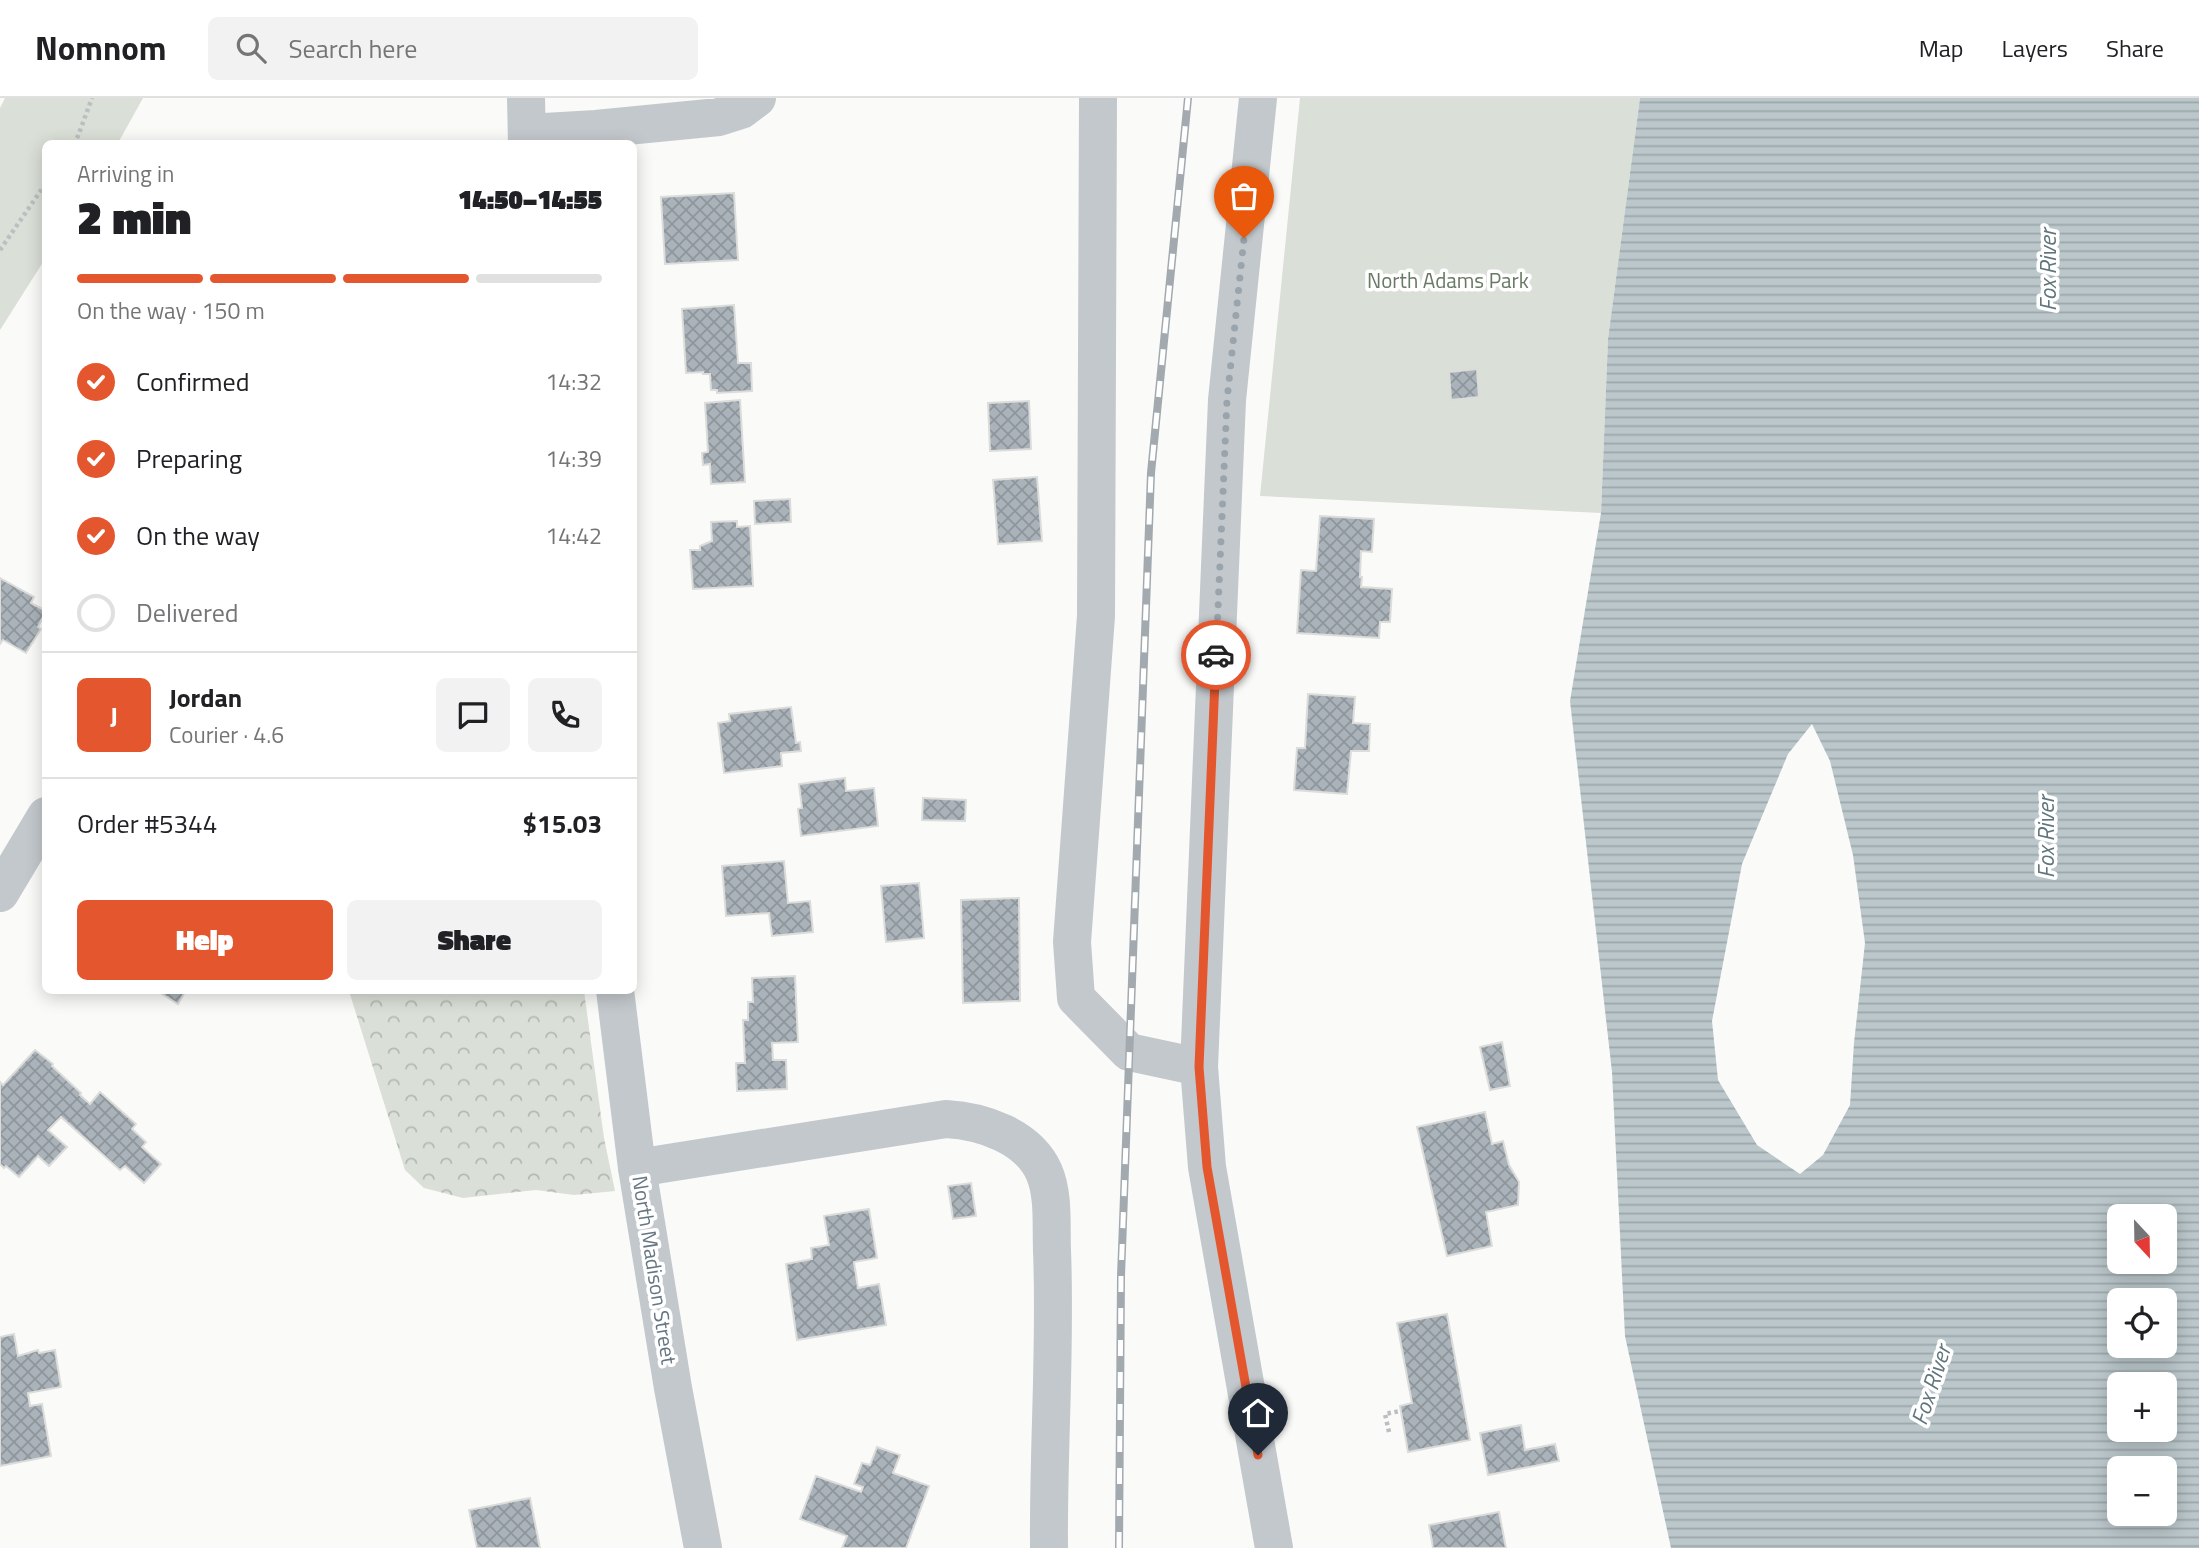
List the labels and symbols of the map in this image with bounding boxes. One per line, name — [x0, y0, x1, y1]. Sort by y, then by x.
pin — [1214, 166, 1274, 238]
water label: Fox River — [2030, 226, 2065, 311]
park label: North Adams Park — [1367, 264, 1529, 296]
courier — [1181, 620, 1251, 690]
water label: Fox River — [2028, 793, 2063, 878]
street label: North Madison Street — [624, 1173, 686, 1367]
north arrow — [2107, 1204, 2177, 1274]
water label: Fox River — [1901, 1338, 1961, 1429]
pin — [1228, 1383, 1288, 1455]

